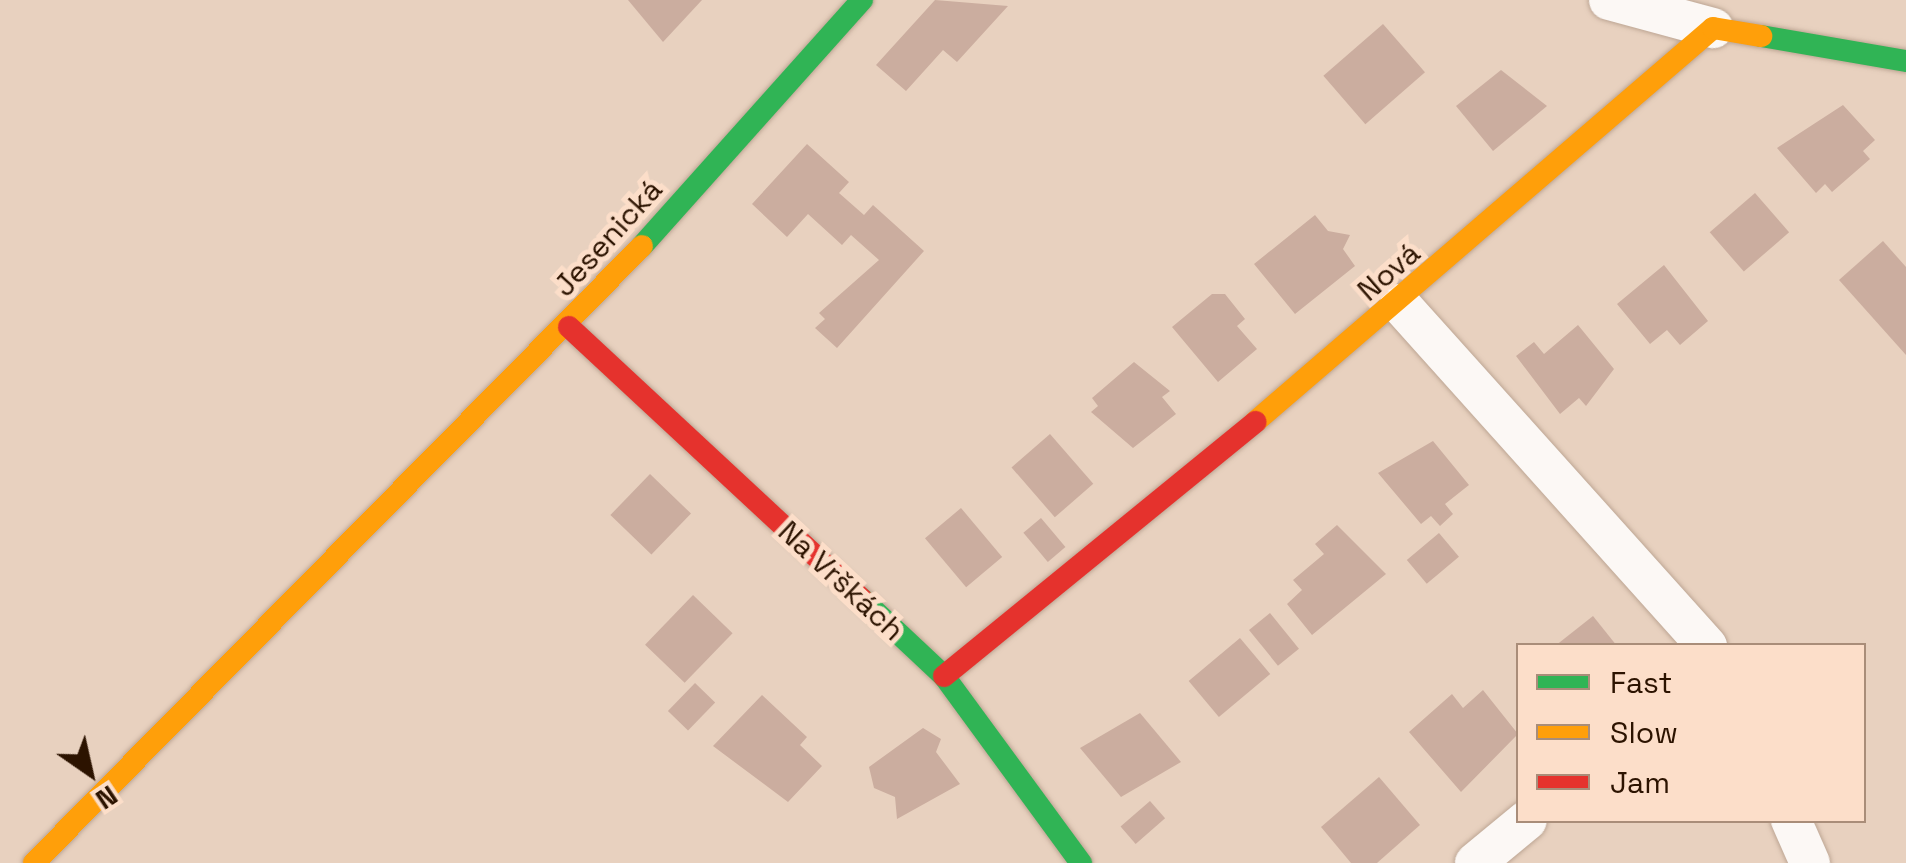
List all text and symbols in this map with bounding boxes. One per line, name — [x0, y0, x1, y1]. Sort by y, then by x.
street label: Jesenická — [546, 172, 670, 304]
street label: Nová — [1350, 235, 1428, 309]
street label: Na Vrškách — [771, 514, 911, 648]
legend — [1516, 643, 1866, 823]
text: Fast — [1610, 663, 1672, 702]
text: Slow — [1610, 713, 1678, 752]
north arrow — [40, 723, 140, 823]
text: Jam — [1610, 763, 1670, 802]
text: N — [89, 778, 125, 818]

